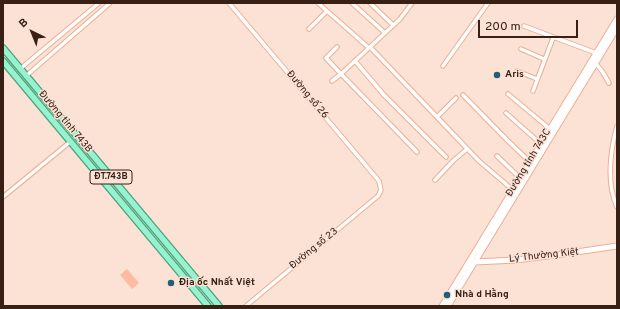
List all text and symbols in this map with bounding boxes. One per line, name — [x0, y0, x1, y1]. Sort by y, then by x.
north arrow — [12, 12, 52, 52]
scale bar — [480, 12, 580, 38]
text: B — [16, 16, 31, 31]
text: 200 m — [485, 19, 521, 35]
street label: Đường số 26 — [284, 69, 330, 121]
place label: Aris — [505, 69, 524, 81]
marker: Aris — [492, 70, 502, 80]
street label: Đường tỉnh 743B — [36, 89, 94, 155]
street label: Đường tỉnh 743C — [504, 127, 554, 199]
road number: ĐT.743B — [90, 170, 132, 184]
street label: Đường số 23 — [287, 226, 341, 272]
street label: Lý Thường Kiệt — [508, 246, 580, 266]
place label: Địa ốc Nhất Việt — [179, 277, 255, 289]
marker: Địa ốc Nhất Việt — [166, 278, 176, 288]
place label: Nhà d Hằng — [455, 289, 509, 301]
marker: Nhà d Hằng — [442, 290, 452, 300]

